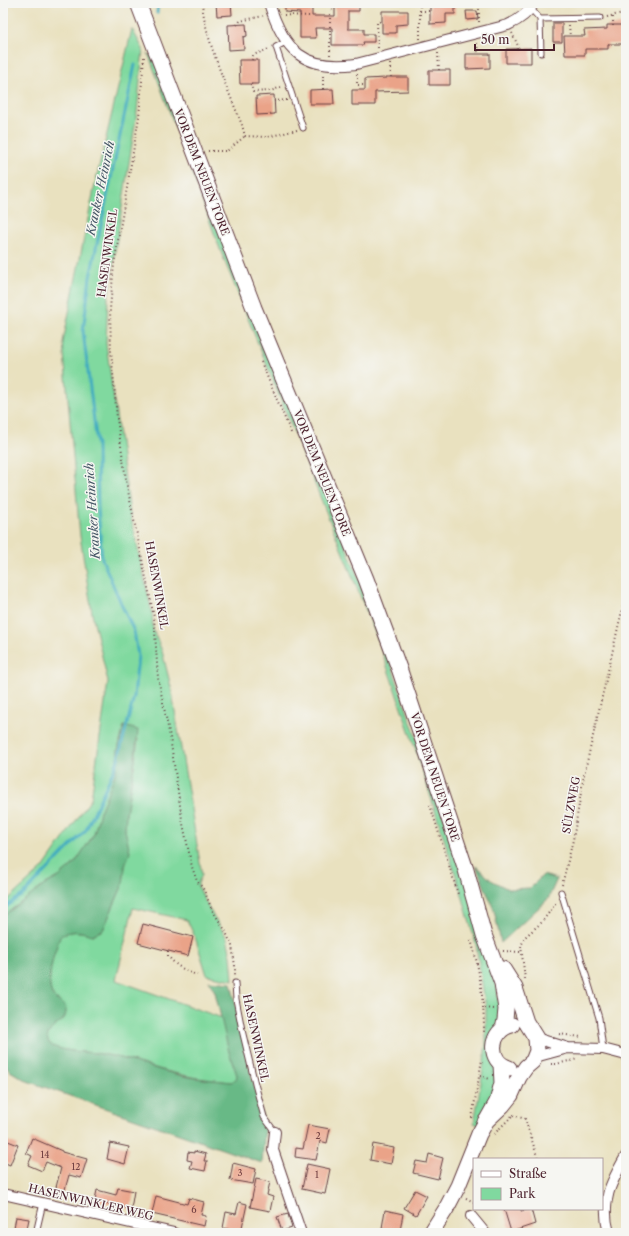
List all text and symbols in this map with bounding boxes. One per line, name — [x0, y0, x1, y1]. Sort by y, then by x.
scale bar — [475, 26, 554, 52]
text: 50 m — [481, 32, 510, 47]
street label: VOR DEM NEUEN TORE — [171, 106, 233, 238]
water label: Kranker Heinrich — [82, 139, 117, 238]
street label: HASENWINKEL — [94, 207, 120, 298]
street label: VOR DEM NEUEN TORE — [290, 407, 354, 539]
water label: Kranker Heinrich — [81, 462, 103, 561]
street label: HASENWINKEL — [142, 540, 172, 631]
street label: VOR DEM NEUEN TORE — [407, 710, 463, 844]
street label: SÜLZWEG — [558, 775, 583, 835]
street label: HASENWINKEL — [240, 993, 272, 1084]
house number: 2 — [315, 1130, 321, 1141]
house number: 14 — [41, 1149, 50, 1160]
legend — [473, 1158, 603, 1210]
house number: 12 — [72, 1161, 80, 1172]
text: Straße — [509, 1166, 547, 1181]
house number: 3 — [238, 1167, 243, 1178]
house number: 1 — [315, 1169, 319, 1180]
street label: HASENWINKLER WEG — [27, 1181, 155, 1223]
text: Park — [509, 1186, 536, 1201]
house number: 6 — [191, 1204, 197, 1215]

